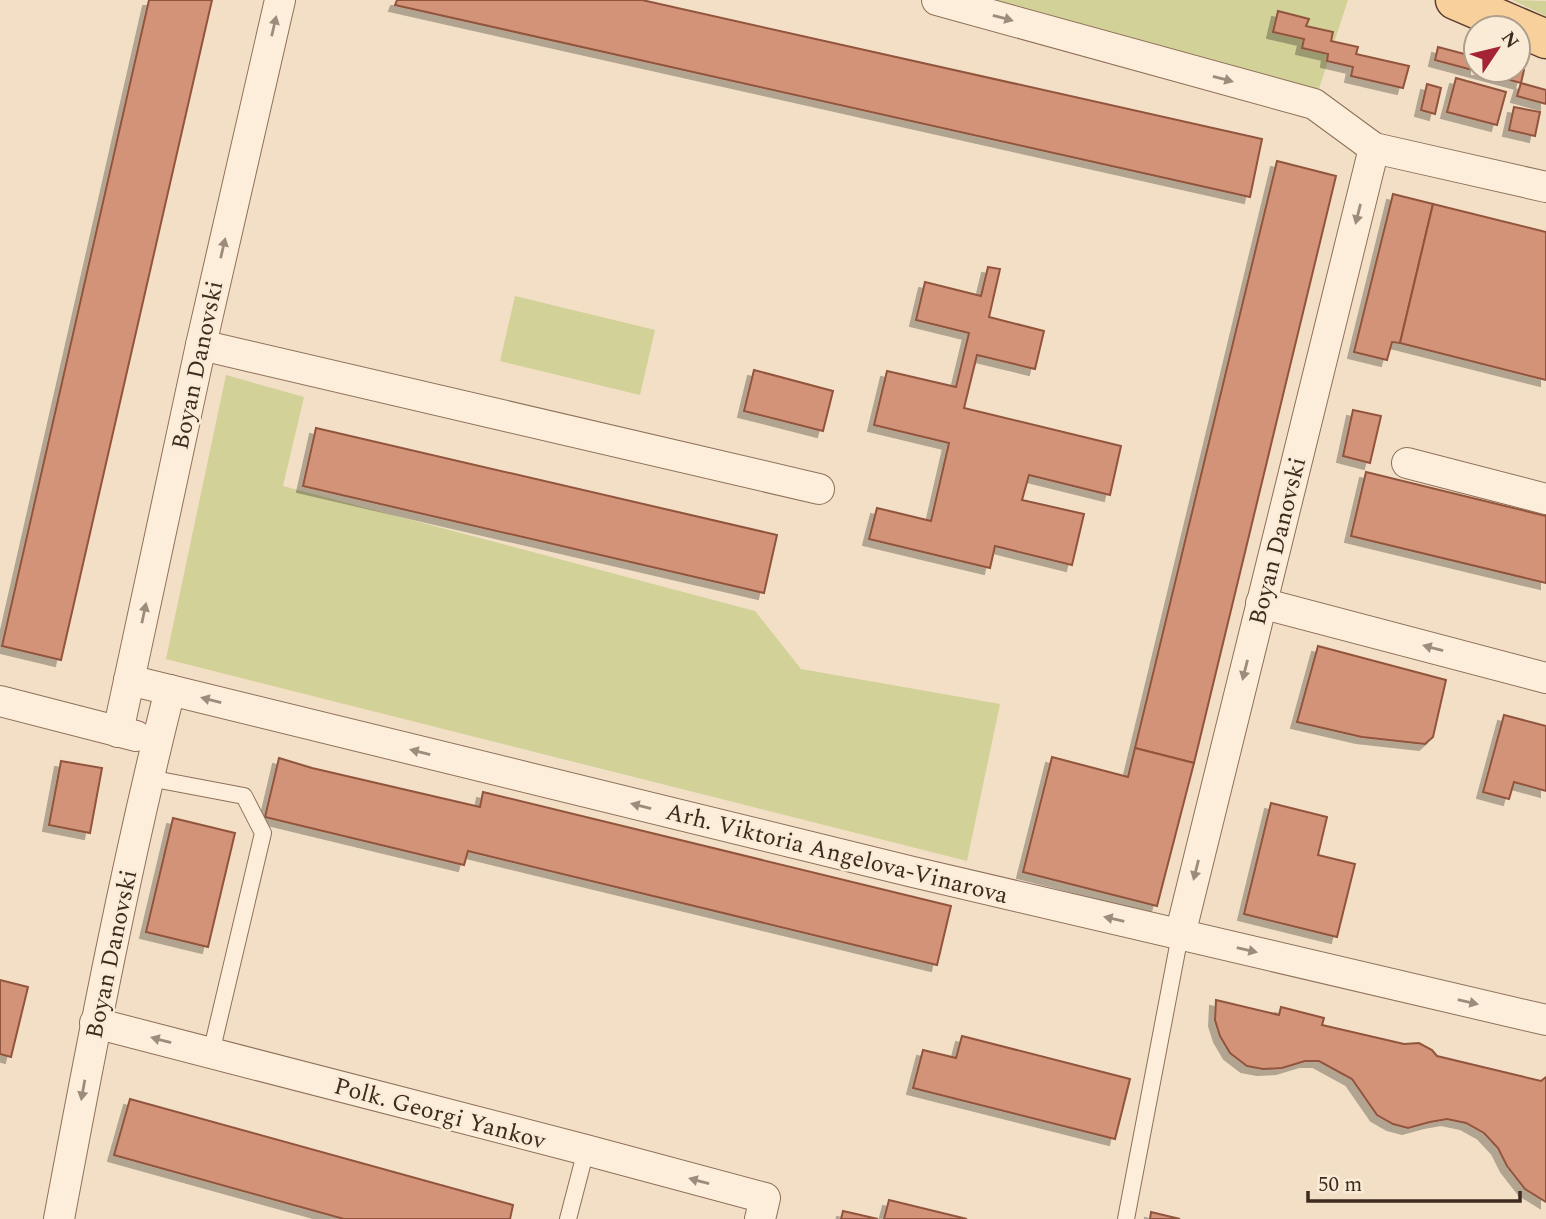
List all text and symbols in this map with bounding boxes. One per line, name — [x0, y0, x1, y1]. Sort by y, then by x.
one-way arrow — [992, 13, 1014, 24]
north arrow — [1462, 14, 1532, 84]
one-way arrow — [269, 15, 280, 37]
text: N — [1493, 25, 1526, 55]
one-way arrow — [1212, 74, 1233, 84]
one-way arrow — [1352, 204, 1363, 226]
one-way arrow — [218, 236, 229, 258]
street label: Boyan Danovski — [163, 277, 233, 453]
street label: Boyan Danovski — [1240, 454, 1316, 629]
one-way arrow — [138, 602, 149, 624]
one-way arrow — [1422, 643, 1443, 653]
one-way arrow — [1239, 659, 1250, 681]
one-way arrow — [200, 694, 222, 705]
one-way arrow — [409, 746, 431, 757]
street label: Arh. Viktoria Angelova-Vinarova — [662, 794, 1012, 914]
one-way arrow — [630, 800, 652, 811]
one-way arrow — [1190, 859, 1201, 881]
street label: Boyan Danovski — [77, 866, 147, 1042]
one-way arrow — [1103, 914, 1125, 925]
one-way arrow — [1236, 945, 1258, 956]
one-way arrow — [1457, 997, 1479, 1008]
one-way arrow — [149, 1034, 171, 1045]
street label: Polk. Georgi Yankov — [330, 1068, 551, 1160]
one-way arrow — [77, 1079, 88, 1101]
scale bar — [1308, 1160, 1520, 1204]
text: 50 m — [1318, 1169, 1362, 1201]
one-way arrow — [688, 1175, 709, 1185]

